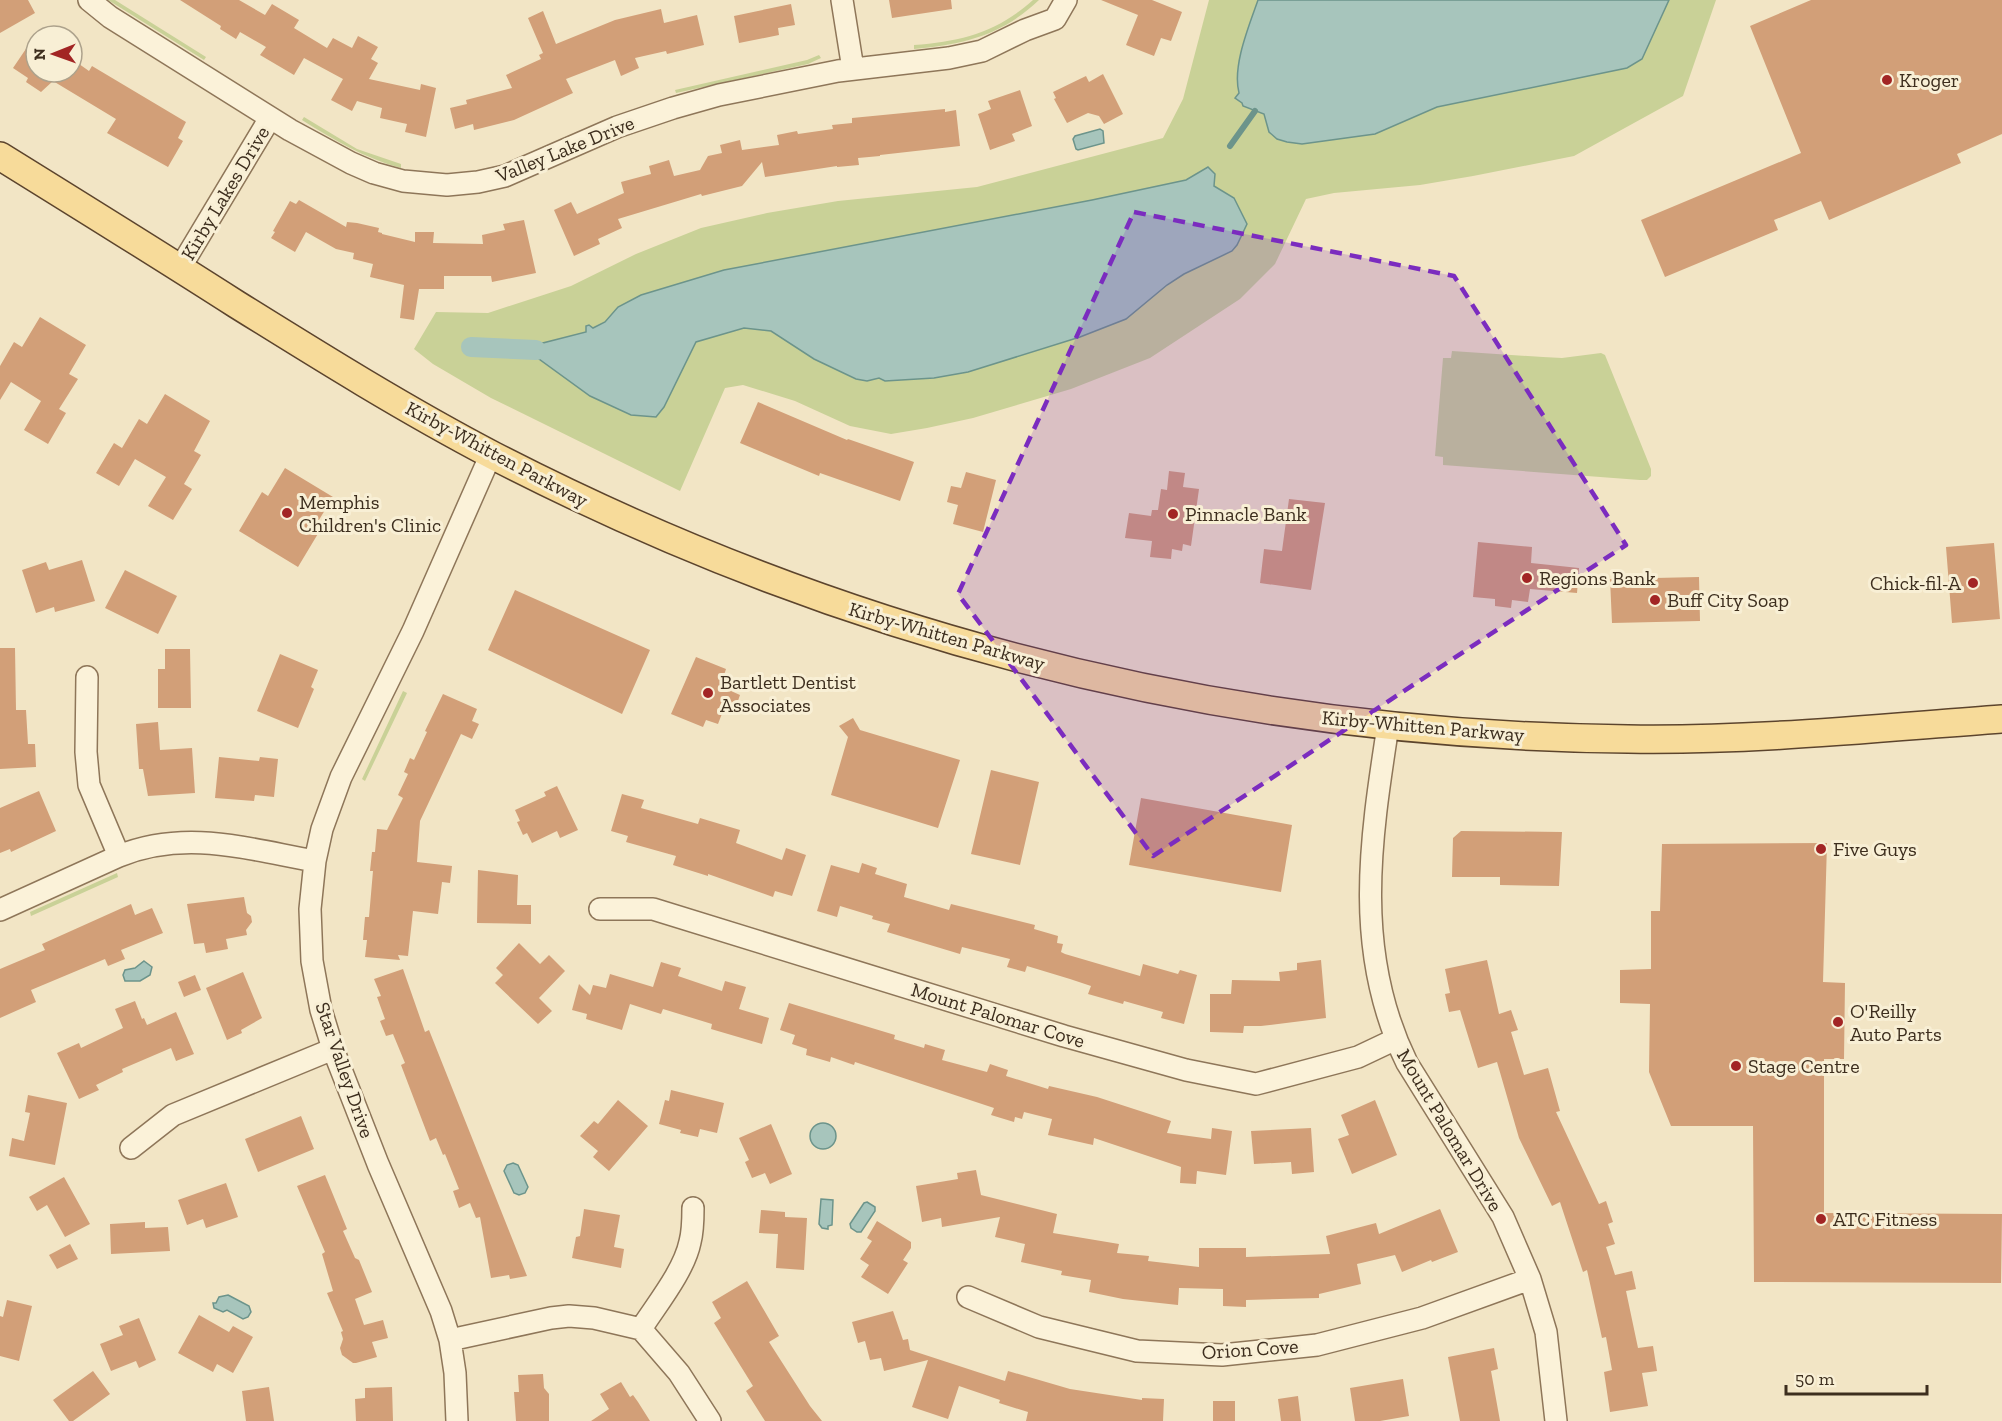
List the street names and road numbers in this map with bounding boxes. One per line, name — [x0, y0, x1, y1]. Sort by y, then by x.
street label: Valley Lake Drive — [491, 110, 638, 188]
street label: Kirby Lakes Drive — [176, 122, 274, 264]
street label: Kirby-Whitten Parkway — [402, 396, 593, 513]
street label: Kirby-Whitten Parkway — [846, 596, 1049, 676]
street label: Kirby-Whitten Parkway — [1321, 705, 1526, 747]
street label: Mount Palomar Cove — [908, 977, 1088, 1053]
street label: Star Valley Drive — [311, 999, 379, 1141]
street label: Mount Palomar Drive — [1392, 1044, 1508, 1216]
street label: Orion Cove — [1201, 1334, 1299, 1364]

